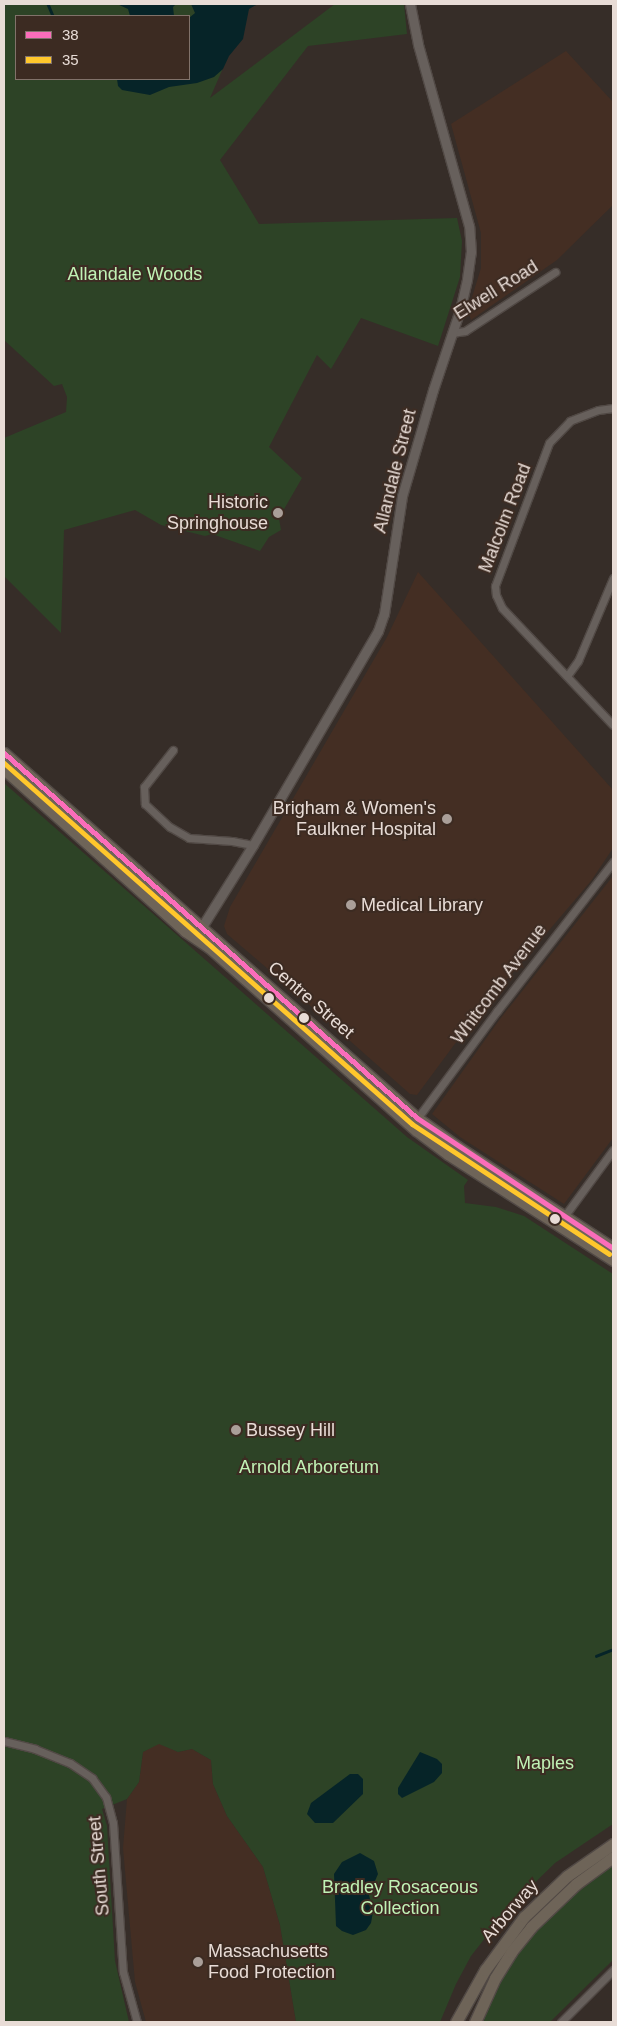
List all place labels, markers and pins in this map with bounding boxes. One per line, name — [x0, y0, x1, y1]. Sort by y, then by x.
place label: Historic Springhouse — [167, 492, 268, 534]
marker: Historic Springhouse — [272, 507, 284, 519]
place label: Brigham & Women's Faulkner Hospital — [273, 798, 436, 841]
marker: Brigham & Women's Faulkner Hospital — [440, 812, 454, 826]
place label: Medical Library — [361, 894, 483, 916]
marker: Medical Library — [345, 899, 357, 911]
unlabelled marker — [264, 993, 274, 1003]
unlabelled marker — [299, 1013, 309, 1023]
unlabelled marker — [550, 1214, 560, 1224]
place label: Bussey Hill — [246, 1419, 335, 1441]
marker: Bussey Hill — [230, 1424, 242, 1436]
place label: Massachusetts Food Protection — [208, 1941, 335, 1984]
marker: Massachusetts Food Protection — [192, 1956, 204, 1968]

